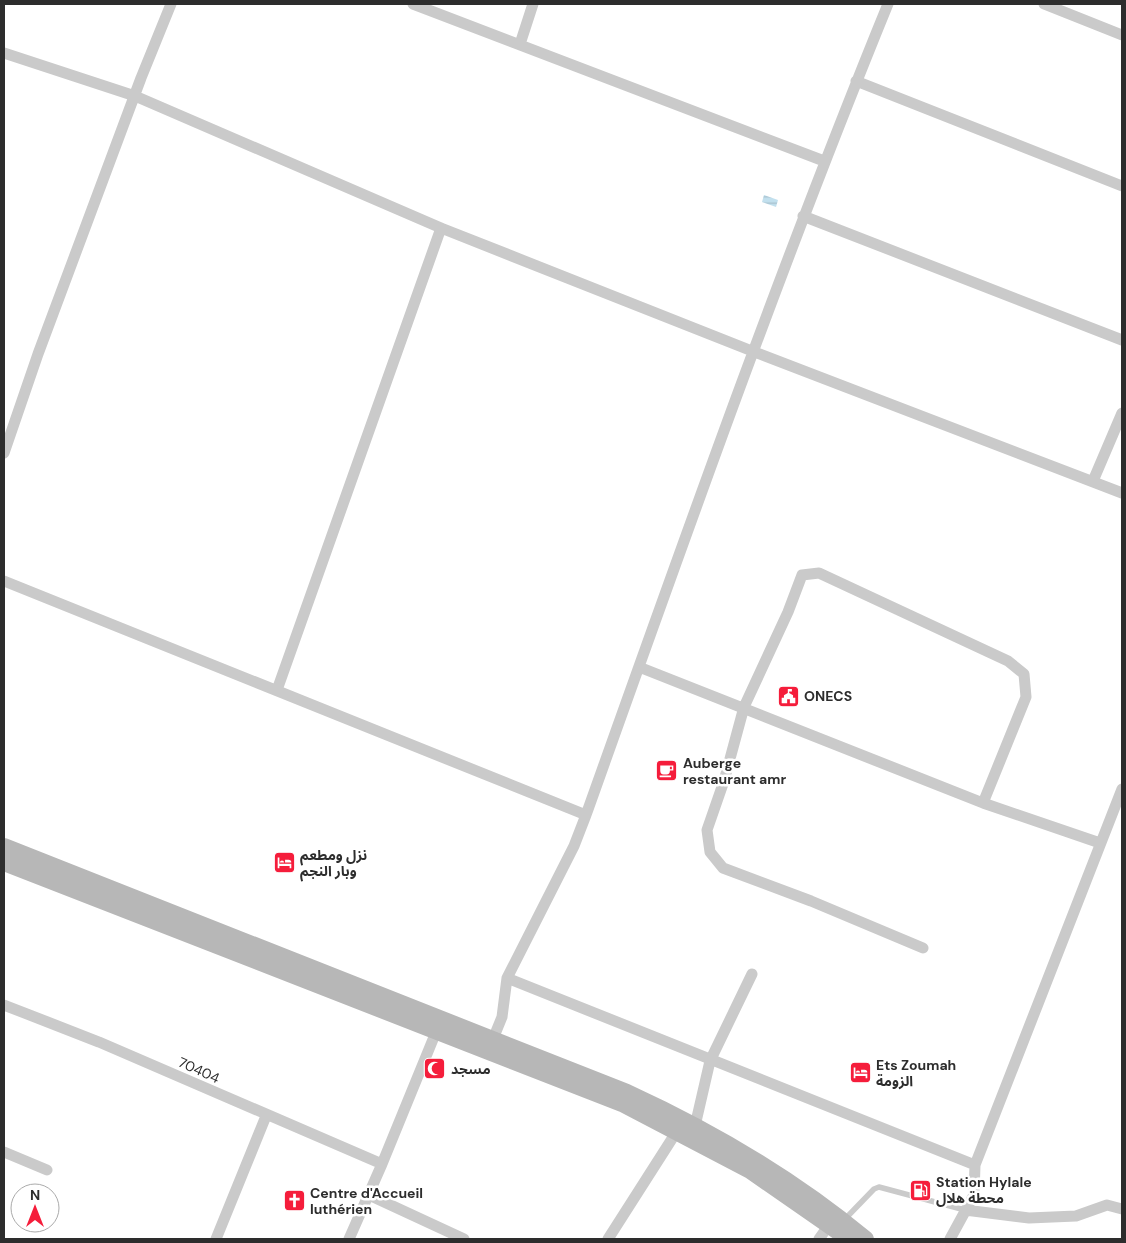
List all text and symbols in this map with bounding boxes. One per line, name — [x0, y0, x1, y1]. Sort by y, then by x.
public building icon: ONECS — [776, 684, 800, 708]
place label: ONECS — [804, 687, 852, 705]
place label: Auberge restaurant amr — [683, 754, 786, 788]
cafe icon: Auberge restaurant amr — [655, 759, 679, 783]
place label: نزل ومطعم وبار النجم — [300, 846, 367, 882]
hotel icon: نزل ومطعم وبار النجم — [272, 851, 296, 875]
street label: 70404 — [175, 1053, 223, 1087]
place label: Ets Zoumah الزومة — [876, 1056, 956, 1090]
mosque icon: مسجد — [423, 1057, 447, 1081]
place label: مسجد — [451, 1060, 491, 1078]
hotel icon: Ets Zoumah الزومة — [848, 1061, 872, 1085]
place label: Station Hylale محطة هلال — [936, 1173, 1032, 1207]
fuel station icon: Station Hylale محطة هلال — [908, 1178, 932, 1202]
north arrow — [10, 1183, 60, 1233]
place label: Centre d'Accueil luthérien — [310, 1184, 423, 1218]
text: N — [30, 1186, 40, 1204]
church icon: Centre d'Accueil luthérien — [282, 1189, 306, 1213]

